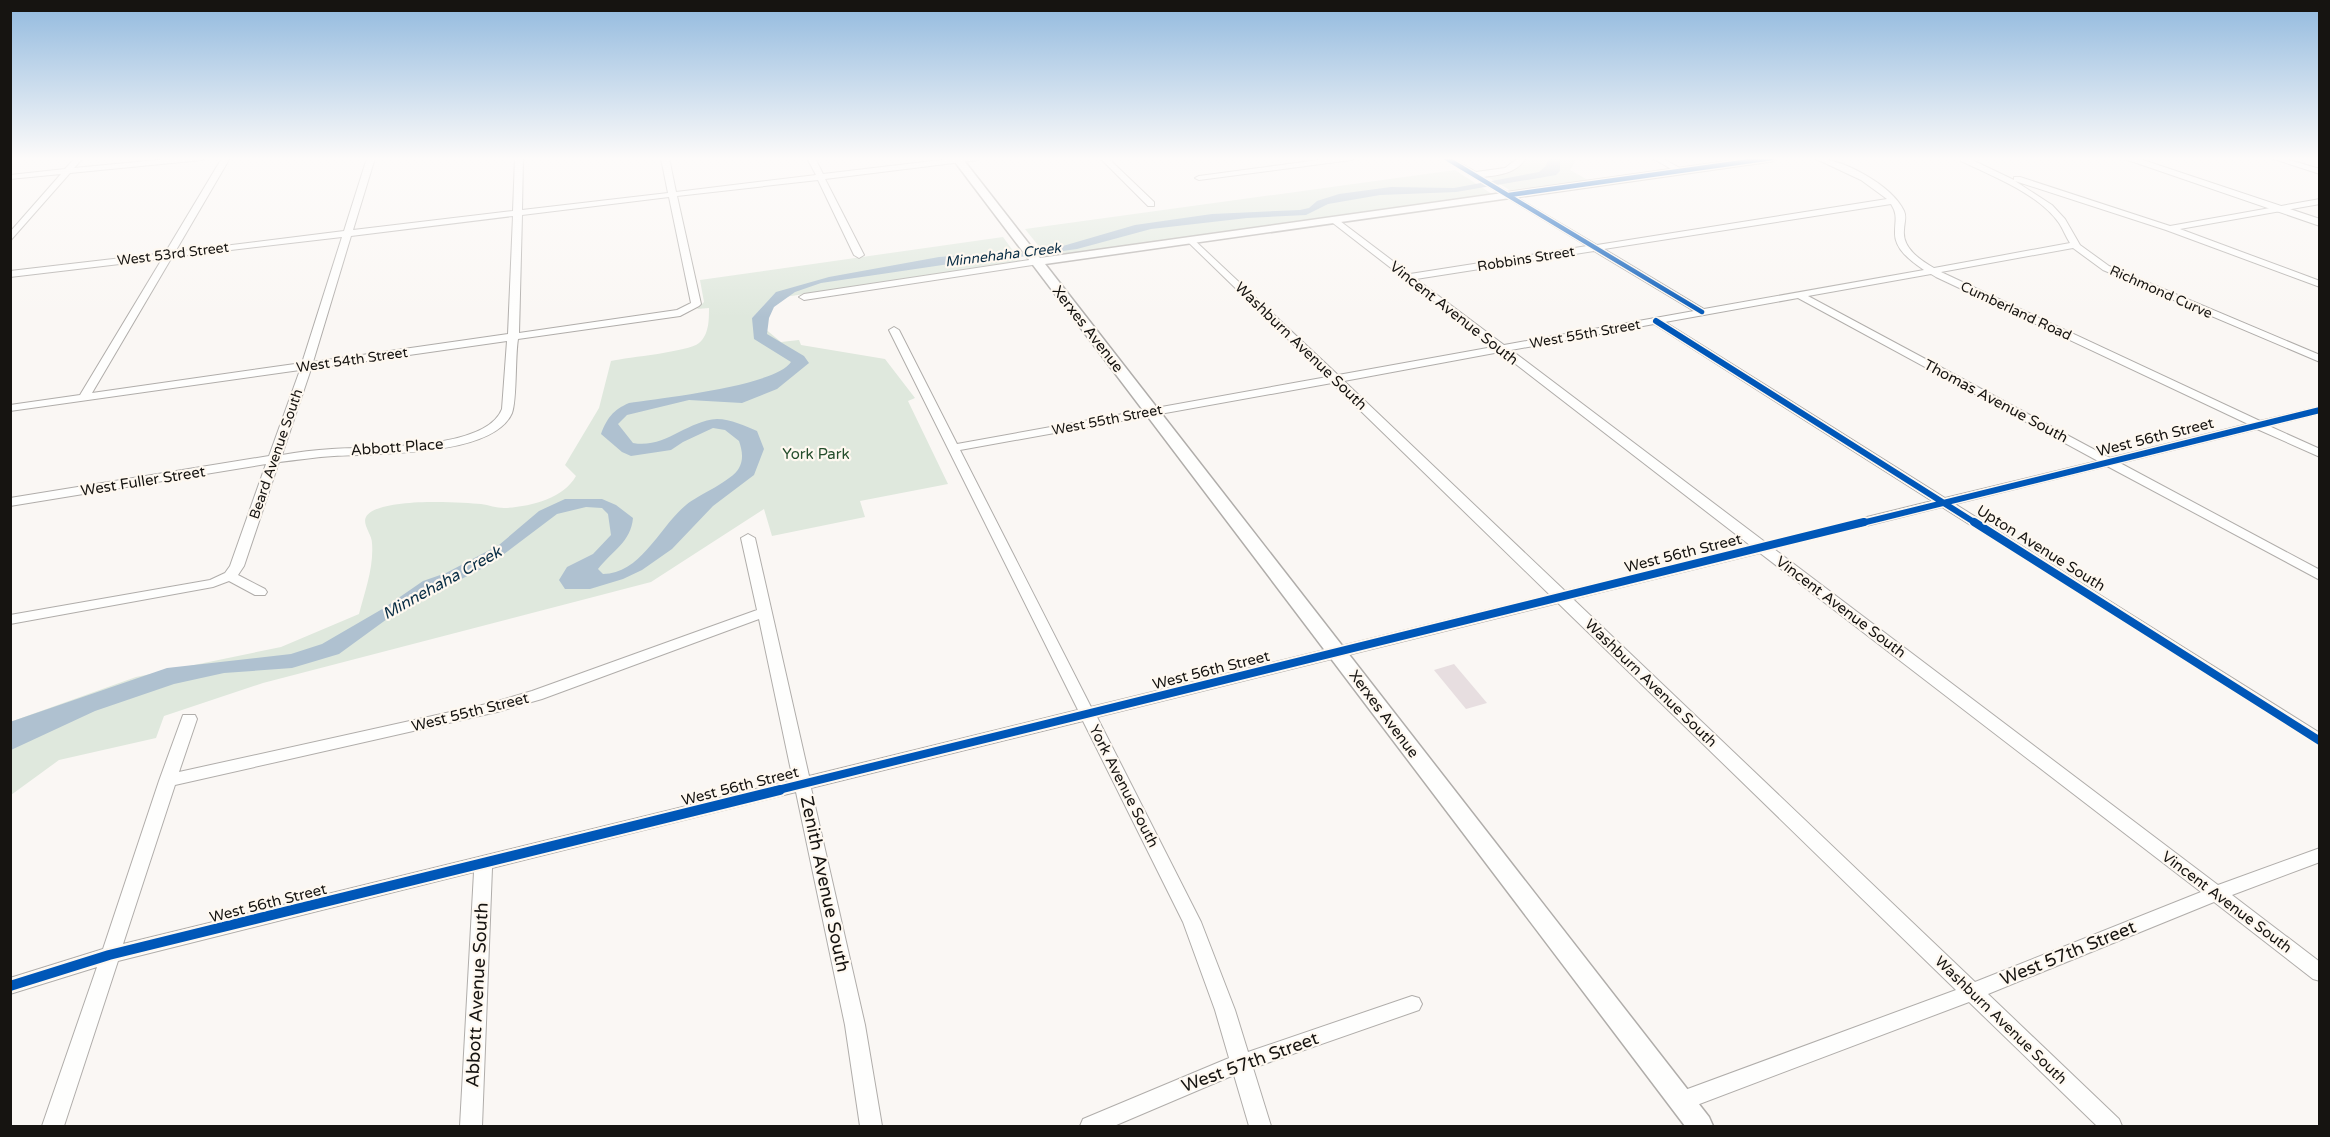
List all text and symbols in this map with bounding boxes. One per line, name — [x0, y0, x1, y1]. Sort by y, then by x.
street label: West 53rd Street — [116, 239, 230, 269]
water label: Minnehaha Creek — [944, 239, 1063, 271]
street label: Robbins Street — [1476, 243, 1577, 275]
street label: Vincent Avenue South — [1386, 257, 1522, 369]
street label: Richmond Curve — [2107, 262, 2215, 322]
street label: Washburn Avenue South — [1231, 278, 1371, 414]
street label: Cumberland Road — [1958, 278, 2074, 344]
street label: Xerxes Avenue — [1049, 282, 1127, 376]
street label: West 55th Street — [1528, 316, 1642, 352]
street label: West 54th Street — [295, 344, 409, 376]
street label: Thomas Avenue South — [1921, 355, 2071, 447]
street label: Beard Avenue South — [246, 387, 306, 521]
street label: West 55th Street — [1050, 401, 1164, 439]
street label: West 56th Street — [2094, 414, 2216, 460]
street label: Abbott Place — [350, 435, 444, 459]
park label: York Park — [782, 445, 850, 463]
street label: West Fuller Street — [79, 462, 207, 500]
street label: Upton Avenue South — [1973, 501, 2109, 595]
street label: West 56th Street — [1622, 530, 1744, 576]
water label: Minnehaha Creek — [379, 541, 506, 624]
street label: Vincent Avenue South — [1772, 552, 1910, 662]
street label: Washburn Avenue South — [1581, 615, 1721, 751]
street label: West 56th Street — [1150, 647, 1272, 693]
street label: Xerxes Avenue — [1345, 667, 1423, 761]
street label: West 55th Street — [409, 689, 531, 735]
street label: York Avenue South — [1085, 722, 1163, 850]
street label: West 56th Street — [679, 763, 801, 809]
street label: Zenith Avenue South — [796, 794, 854, 974]
street label: Vincent Avenue South — [2158, 847, 2296, 957]
street label: West 56th Street — [207, 880, 329, 926]
street label: Abbott Avenue South — [461, 902, 493, 1088]
street label: West 57th Street — [1997, 916, 2139, 990]
street label: Washburn Avenue South — [1931, 952, 2071, 1088]
street label: West 57th Street — [1178, 1027, 1322, 1097]

